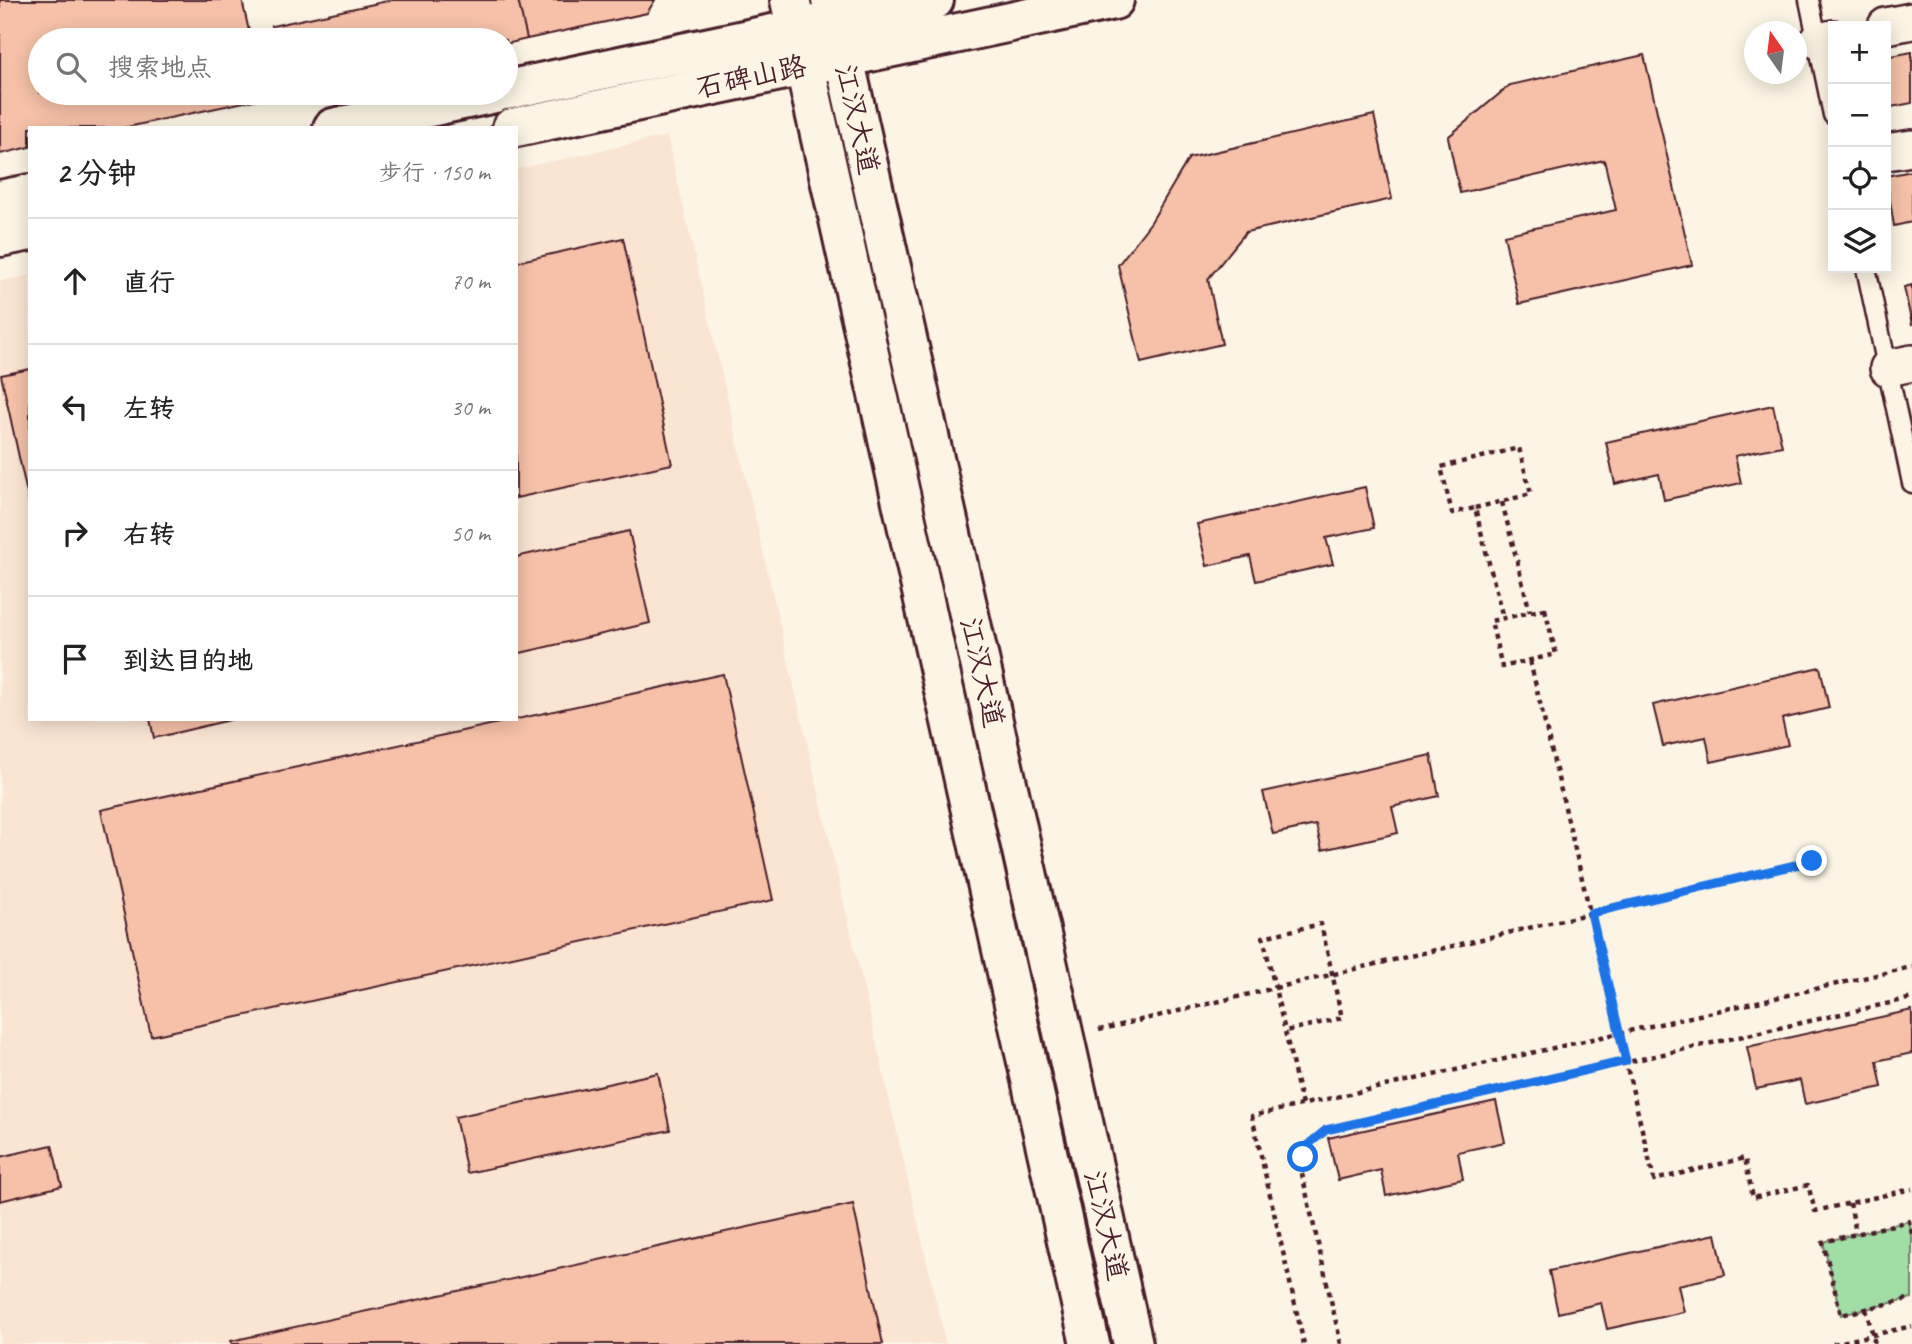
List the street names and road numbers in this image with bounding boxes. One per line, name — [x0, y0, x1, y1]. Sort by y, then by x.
street label: 石碑山路 — [693, 48, 810, 105]
street label: 江汉大道 — [828, 61, 887, 178]
street label: 江汉大道 — [953, 614, 1012, 731]
street label: 江汉大道 — [1077, 1167, 1136, 1284]

